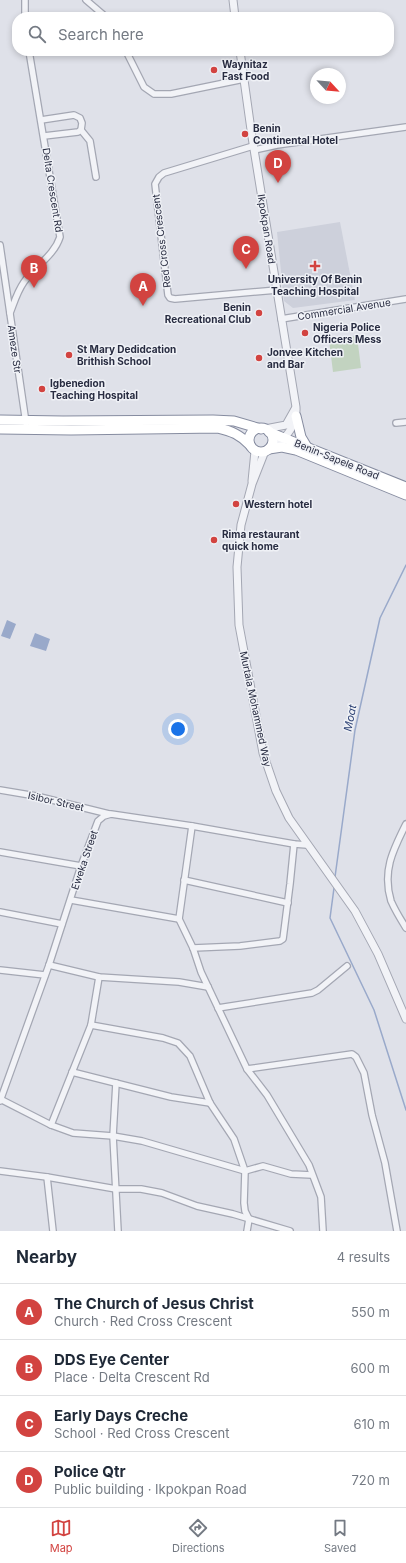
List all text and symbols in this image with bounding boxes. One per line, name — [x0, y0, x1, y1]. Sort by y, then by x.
search box — [12, 12, 394, 56]
icon: search — [26, 23, 48, 45]
text: Search here — [58, 25, 144, 44]
place label: Waynitaz Fast Food — [222, 58, 269, 82]
marker: Waynitaz Fast Food — [209, 65, 219, 75]
north arrow — [310, 68, 346, 104]
place label: Benin Continental Hotel — [253, 122, 338, 146]
marker: Benin Continental Hotel — [240, 129, 250, 139]
street label: Delta Crescent Rd — [40, 147, 66, 233]
pin: D — [265, 150, 291, 183]
street label: Red Cross Crescent — [149, 193, 173, 288]
street label: Ikpokpan Road — [256, 193, 278, 265]
pin: C — [233, 236, 259, 269]
pin: B — [21, 255, 47, 288]
marker: University Of Benin Teaching Hospital — [309, 260, 321, 272]
pin: A — [130, 273, 156, 306]
place label: University Of Benin Teaching Hospital — [268, 273, 362, 298]
street label: Commercial Avenue — [296, 296, 392, 322]
place label: Benin Recreational Club — [165, 301, 251, 325]
marker: Benin Recreational Club — [254, 308, 264, 318]
place label: Nigeria Police Officers Mess — [313, 321, 382, 345]
street label: Ameze Str — [6, 324, 24, 374]
marker: Nigeria Police Officers Mess — [300, 328, 310, 338]
place label: St Mary Dedidcation Brithish School — [77, 343, 176, 367]
place label: Jonvee Kitchen and Bar — [267, 346, 343, 370]
marker: St Mary Dedidcation Brithish School — [64, 350, 74, 360]
marker: Jonvee Kitchen and Bar — [254, 353, 264, 363]
place label: Igbenedion Teaching Hospital — [50, 377, 138, 402]
marker: Igbenedion Teaching Hospital — [37, 384, 47, 394]
street label: Benin-Sapele Road — [293, 437, 381, 481]
place label: Western hotel — [244, 498, 313, 510]
marker: Western hotel — [231, 499, 241, 509]
place label: Rima restaurant quick home — [222, 528, 300, 552]
marker: Rima restaurant quick home — [209, 535, 219, 545]
street label: Murtala Mohammed Way — [238, 650, 274, 768]
water label: Moat — [341, 703, 360, 733]
your location — [168, 719, 188, 739]
street label: Isibor Street — [27, 789, 86, 813]
street label: Eweka Street — [68, 828, 100, 891]
text: Nearby — [16, 1247, 77, 1267]
text: 4 results — [337, 1249, 390, 1265]
text: The Church of Jesus Christ — [54, 1294, 254, 1313]
text: A — [24, 1304, 34, 1320]
text: 550 m — [351, 1304, 390, 1320]
text: Church · Red Cross Crescent — [54, 1313, 232, 1329]
text: DDS Eye Center — [54, 1350, 169, 1369]
text: B — [25, 1360, 33, 1376]
text: 600 m — [350, 1360, 390, 1376]
text: Place · Delta Crescent Rd — [54, 1369, 210, 1385]
text: Early Days Creche — [54, 1406, 188, 1425]
text: C — [24, 1416, 34, 1432]
text: 610 m — [353, 1416, 390, 1432]
text: School · Red Cross Crescent — [54, 1425, 230, 1441]
text: Police Qtr — [54, 1462, 126, 1481]
text: D — [24, 1472, 34, 1488]
text: 720 m — [351, 1472, 390, 1488]
text: Public building · Ikpokpan Road — [54, 1481, 247, 1497]
tab: Map — [50, 1517, 73, 1555]
tab: Directions — [172, 1517, 225, 1555]
tab: Saved — [324, 1517, 356, 1555]

